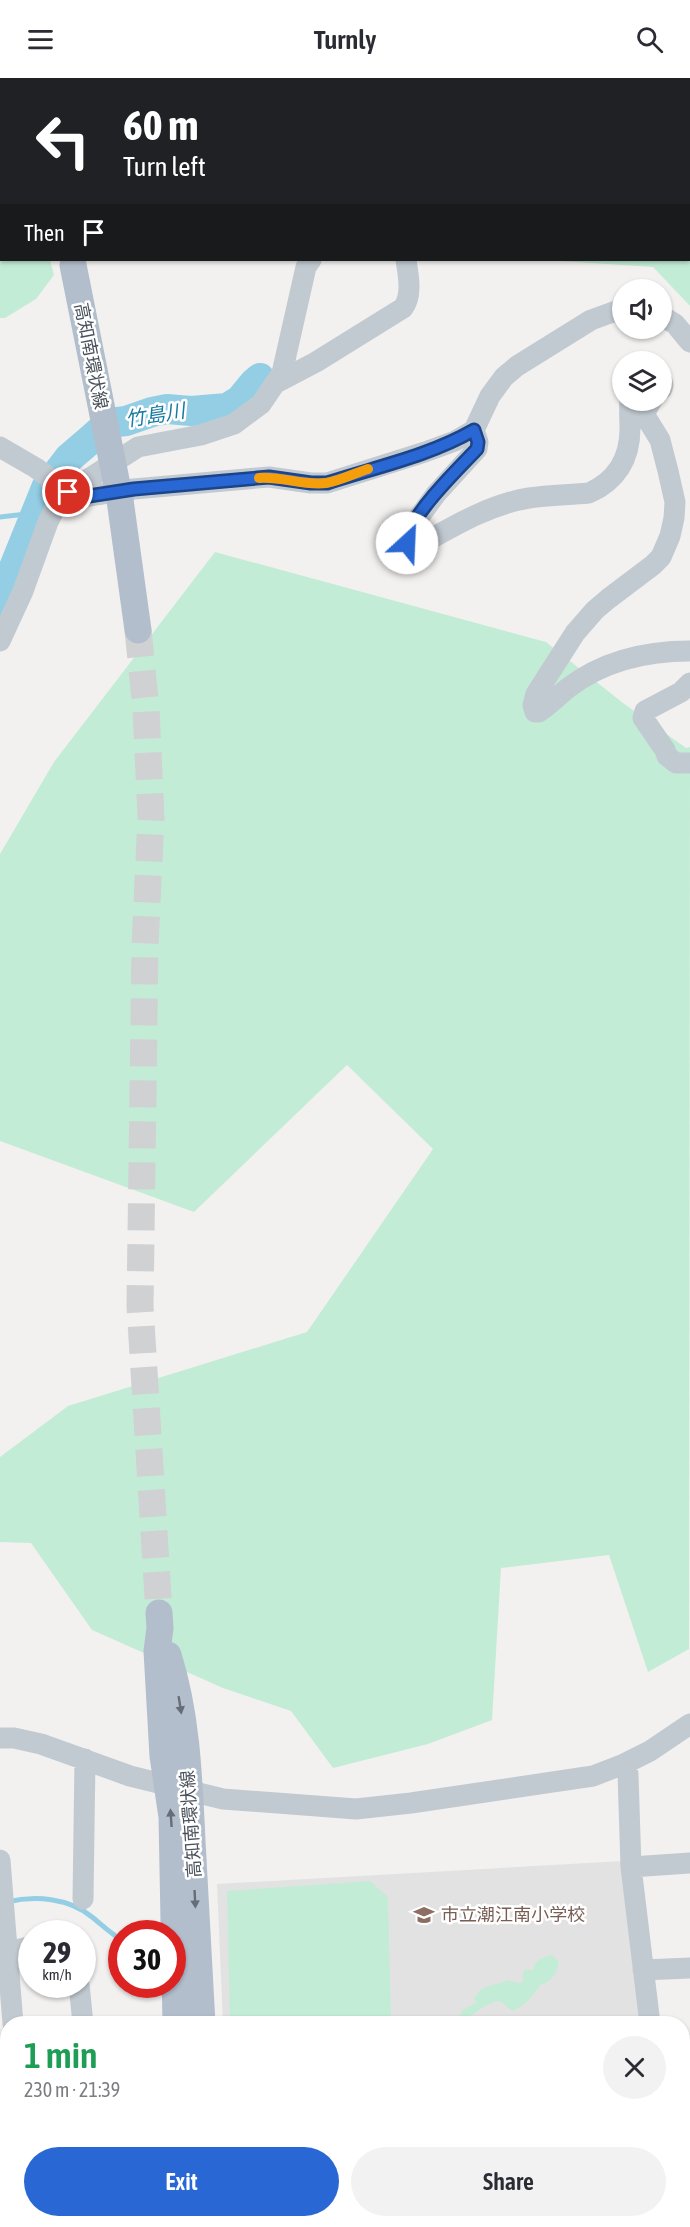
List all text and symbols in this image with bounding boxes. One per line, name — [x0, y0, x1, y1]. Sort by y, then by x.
icon: menu — [24, 23, 57, 56]
icon: search — [633, 23, 666, 56]
text: Turnly — [314, 24, 376, 55]
text: 60 m — [123, 101, 198, 149]
icon: left — [24, 102, 102, 180]
text: Turn left — [123, 151, 206, 182]
icon: arrive — [77, 216, 110, 249]
text: Then — [24, 220, 65, 246]
map controls — [612, 279, 672, 411]
button: sound — [612, 279, 672, 339]
street label: 高知南環状線 — [71, 301, 112, 411]
button: layers — [612, 351, 672, 411]
water label: 竹島川 — [123, 398, 188, 431]
pin — [42, 466, 93, 517]
icon: arrive — [51, 475, 84, 508]
position arrow — [375, 511, 439, 575]
one-way arrow — [176, 1695, 185, 1714]
street label: 高知南環状線 — [176, 1769, 205, 1879]
one-way arrow — [167, 1809, 176, 1828]
one-way arrow — [191, 1889, 200, 1908]
school or university icon: 市立潮江南小学校 — [412, 1903, 436, 1927]
place label: 市立潮江南小学校 — [441, 1904, 585, 1925]
speed limit sign: 30 — [108, 1920, 186, 1998]
text: 29 — [43, 1935, 71, 1969]
text: km/h — [42, 1966, 72, 1983]
text: 1 min — [24, 2034, 98, 2076]
button: close — [603, 2036, 666, 2099]
text: 230 m · 21:39 — [24, 2078, 120, 2101]
button: Exit — [24, 2147, 339, 2216]
button: Share — [351, 2147, 666, 2216]

